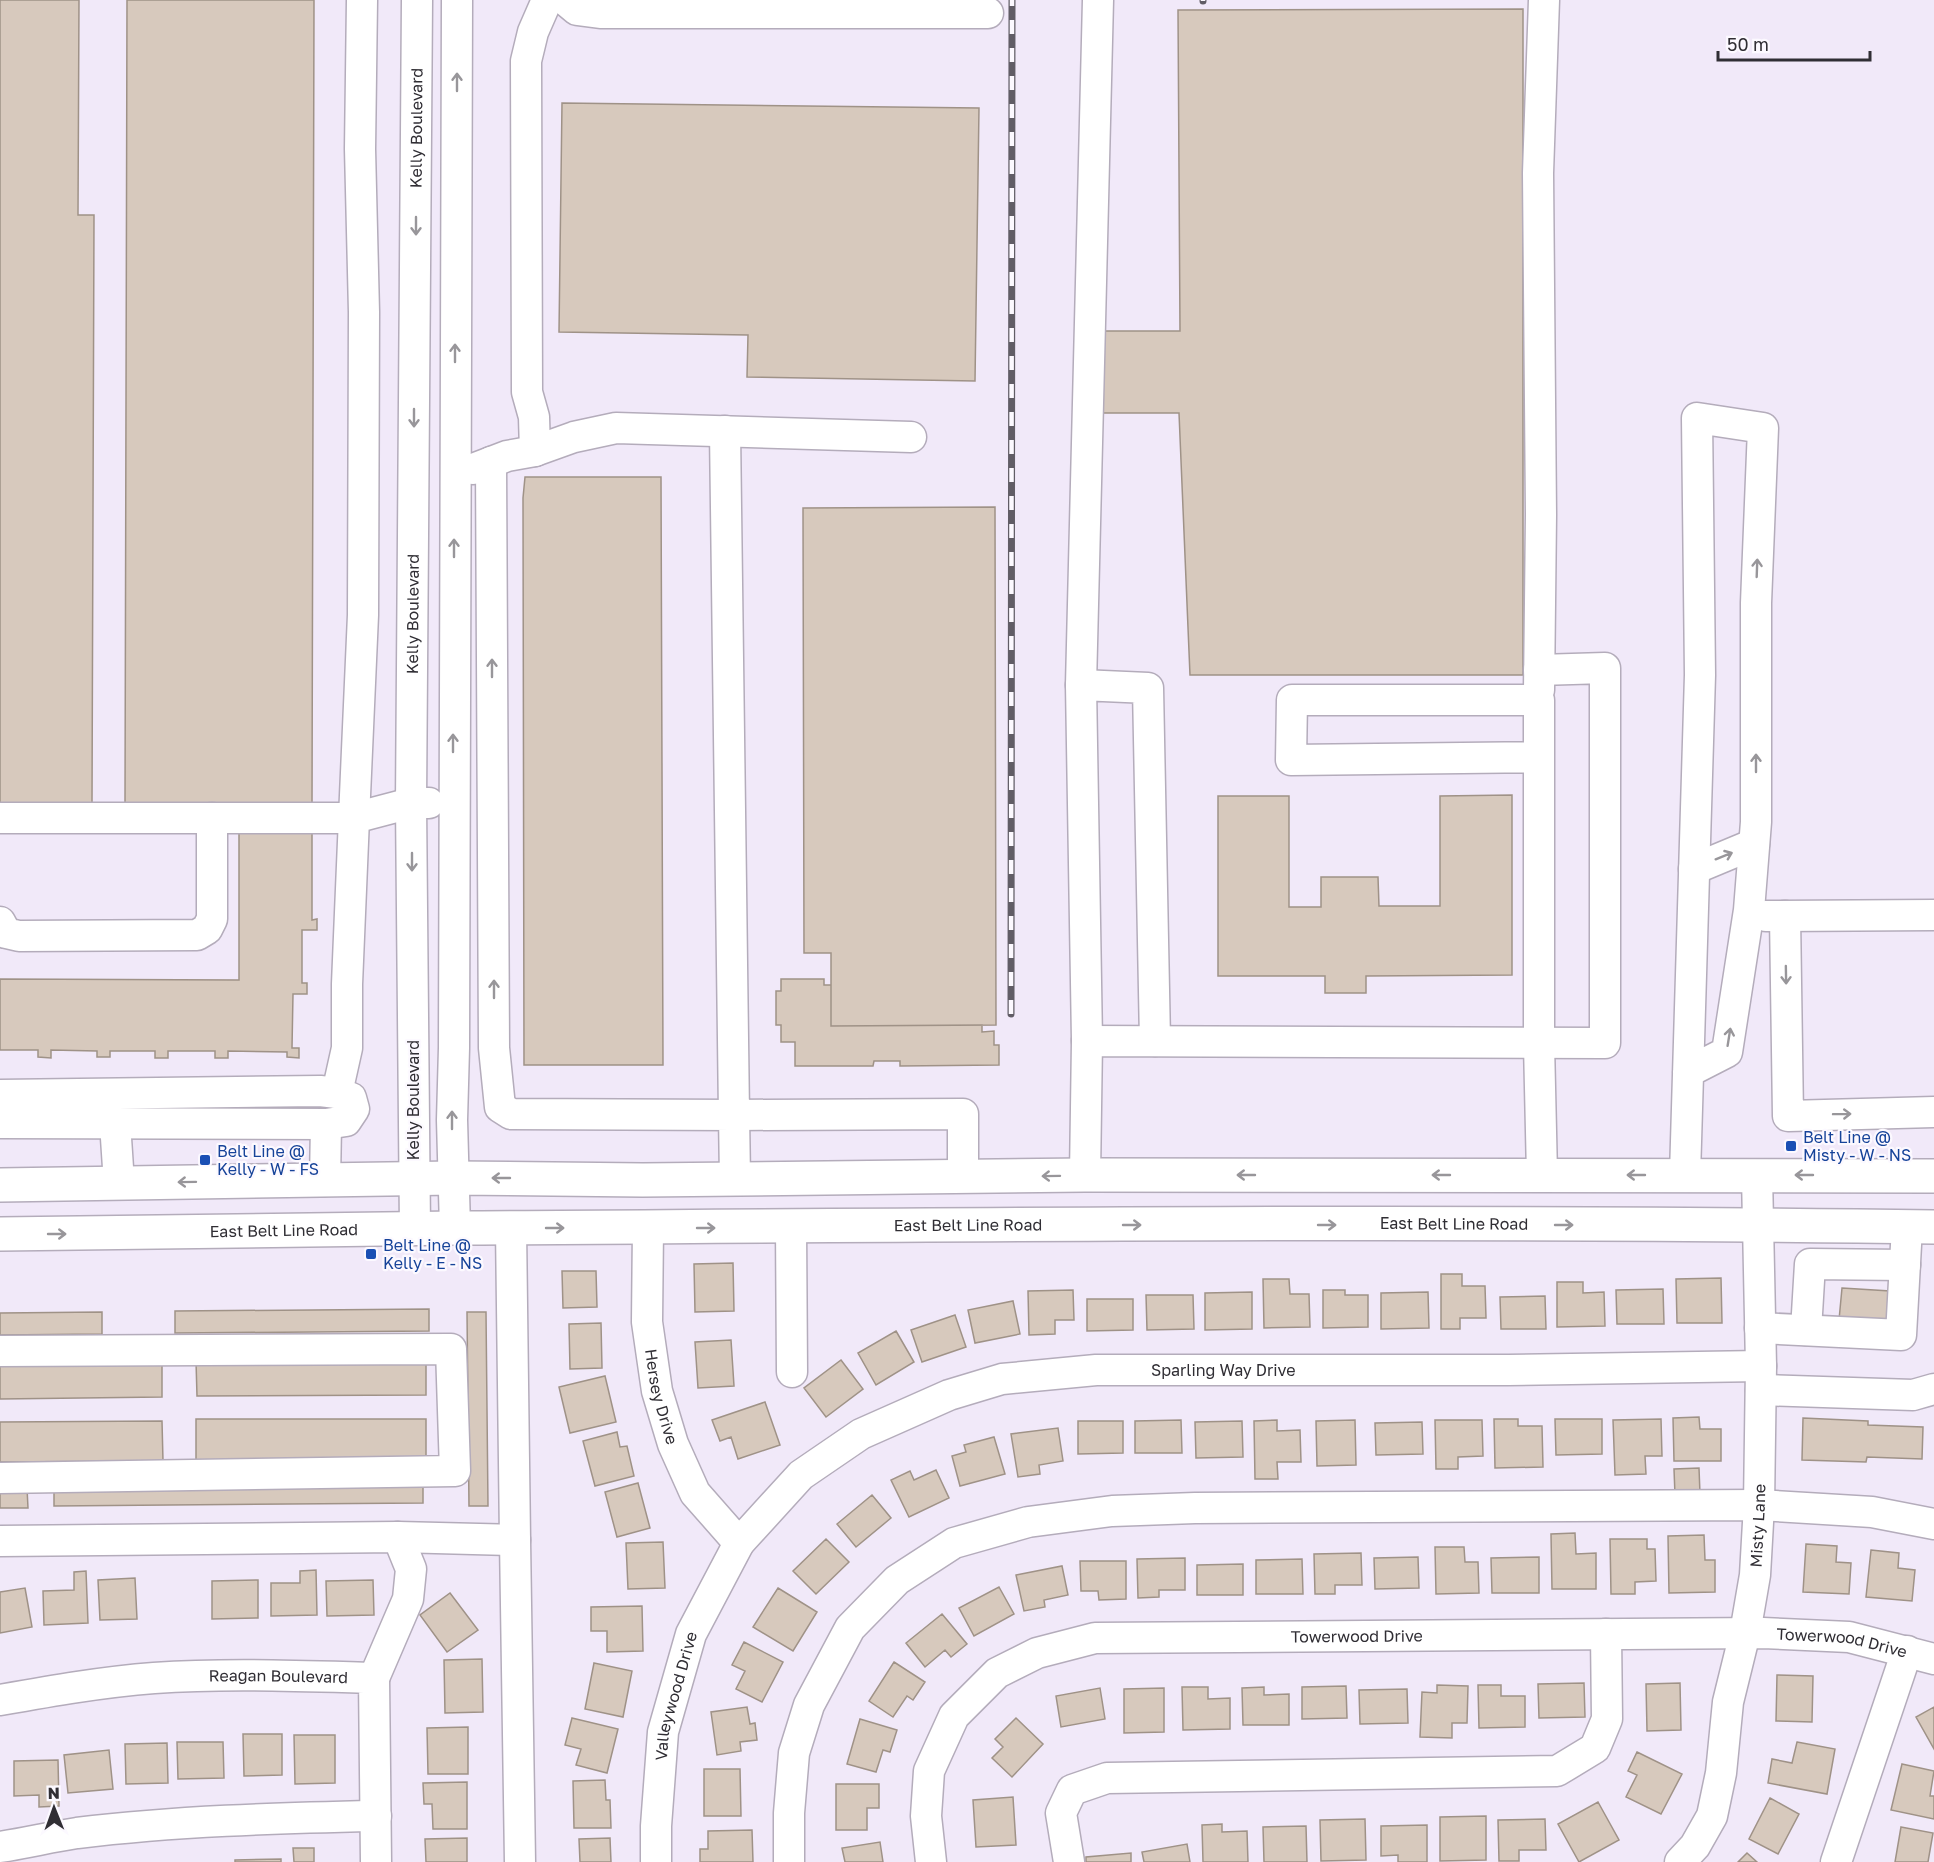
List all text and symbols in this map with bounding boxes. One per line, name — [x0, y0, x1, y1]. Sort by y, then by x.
scale bar — [1718, 24, 1870, 62]
text: 50 m — [1727, 33, 1769, 55]
street label: Kelly Boulevard — [406, 68, 426, 188]
one-way arrow — [451, 73, 463, 93]
one-way arrow — [410, 216, 422, 236]
one-way arrow — [449, 344, 461, 364]
one-way arrow — [408, 407, 420, 427]
one-way arrow — [448, 539, 460, 559]
street label: Kelly Boulevard — [402, 554, 423, 674]
one-way arrow — [1752, 559, 1763, 579]
one-way arrow — [487, 659, 498, 679]
one-way arrow — [447, 734, 459, 754]
one-way arrow — [1750, 754, 1762, 774]
one-way arrow — [1714, 850, 1733, 861]
one-way arrow — [406, 851, 418, 871]
one-way arrow — [1780, 964, 1792, 984]
one-way arrow — [488, 980, 500, 1000]
one-way arrow — [1724, 1028, 1735, 1047]
street label: Kelly Boulevard — [403, 1040, 423, 1160]
one-way arrow — [1832, 1109, 1852, 1120]
one-way arrow — [446, 1110, 458, 1130]
place label: Belt Line @ Misty - W - NS — [1803, 1127, 1911, 1165]
marker: Belt Line @ Misty - W - NS — [1784, 1139, 1798, 1153]
place label: Belt Line @ Kelly - W - FS — [217, 1141, 319, 1179]
marker: Belt Line @ Kelly - W - FS — [198, 1153, 212, 1167]
one-way arrow — [1236, 1169, 1256, 1181]
one-way arrow — [1431, 1169, 1451, 1181]
one-way arrow — [1626, 1169, 1646, 1181]
one-way arrow — [1795, 1169, 1815, 1181]
one-way arrow — [1041, 1170, 1061, 1181]
one-way arrow — [491, 1173, 511, 1184]
one-way arrow — [177, 1177, 197, 1188]
street label: East Belt Line Road — [1380, 1213, 1528, 1234]
street label: East Belt Line Road — [894, 1214, 1042, 1235]
street label: East Belt Line Road — [209, 1219, 358, 1241]
one-way arrow — [1122, 1219, 1142, 1231]
one-way arrow — [1317, 1219, 1337, 1231]
one-way arrow — [1554, 1219, 1574, 1231]
one-way arrow — [545, 1222, 565, 1234]
one-way arrow — [696, 1222, 716, 1234]
one-way arrow — [47, 1228, 67, 1240]
place label: Belt Line @ Kelly - E - NS — [383, 1235, 482, 1273]
marker: Belt Line @ Kelly - E - NS — [364, 1247, 378, 1261]
street label: Hersey Drive — [641, 1347, 683, 1447]
street label: Sparling Way Drive — [1151, 1360, 1296, 1380]
street label: Misty Lane — [1745, 1484, 1769, 1568]
street label: Towerwood Drive — [1776, 1624, 1909, 1662]
street label: Towerwood Drive — [1291, 1626, 1423, 1647]
street label: Valleywood Drive — [651, 1629, 701, 1761]
street label: Reagan Boulevard — [209, 1665, 348, 1687]
north arrow — [24, 1778, 84, 1838]
text: N — [47, 1783, 60, 1803]

